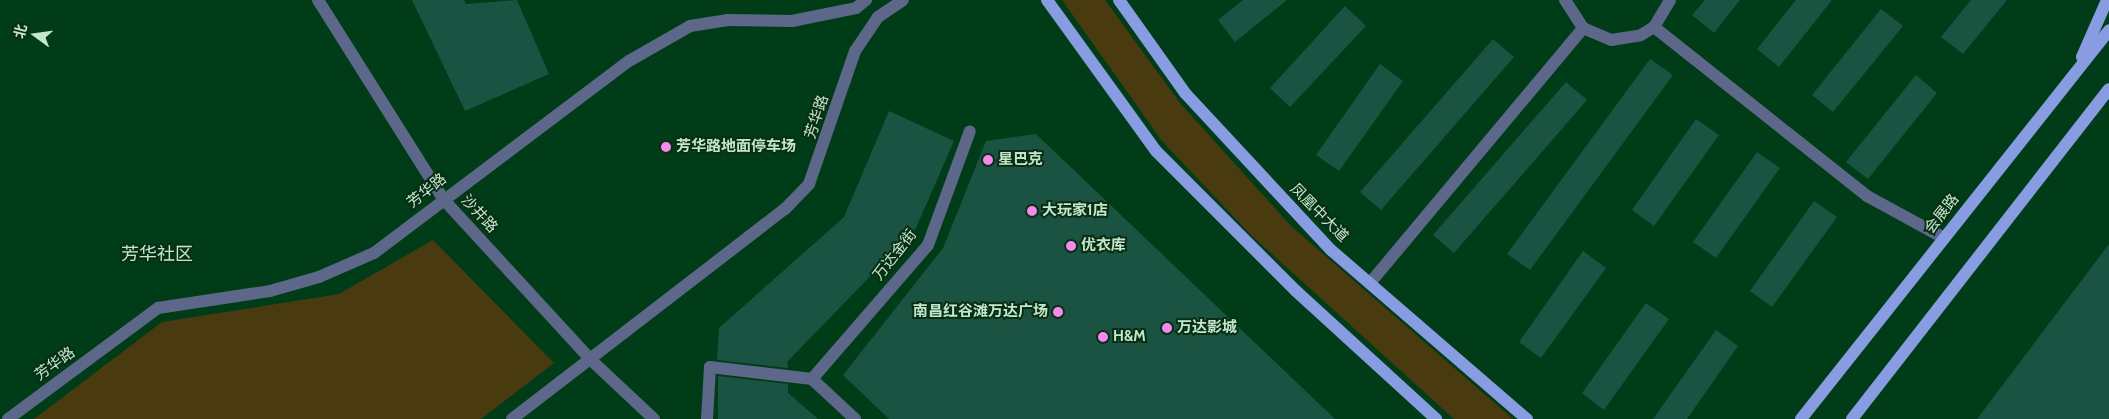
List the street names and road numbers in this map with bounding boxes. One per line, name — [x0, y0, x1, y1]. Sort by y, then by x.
street label: 芳华路 — [801, 93, 833, 141]
street label: 芳华路 — [404, 170, 450, 212]
street label: 凤凰中大道 — [1286, 180, 1352, 246]
street label: 沙井路 — [457, 191, 501, 237]
street label: 会展路 — [1921, 191, 1963, 237]
street label: 万达金街 — [869, 226, 921, 284]
street label: 芳华路 — [32, 343, 78, 385]

